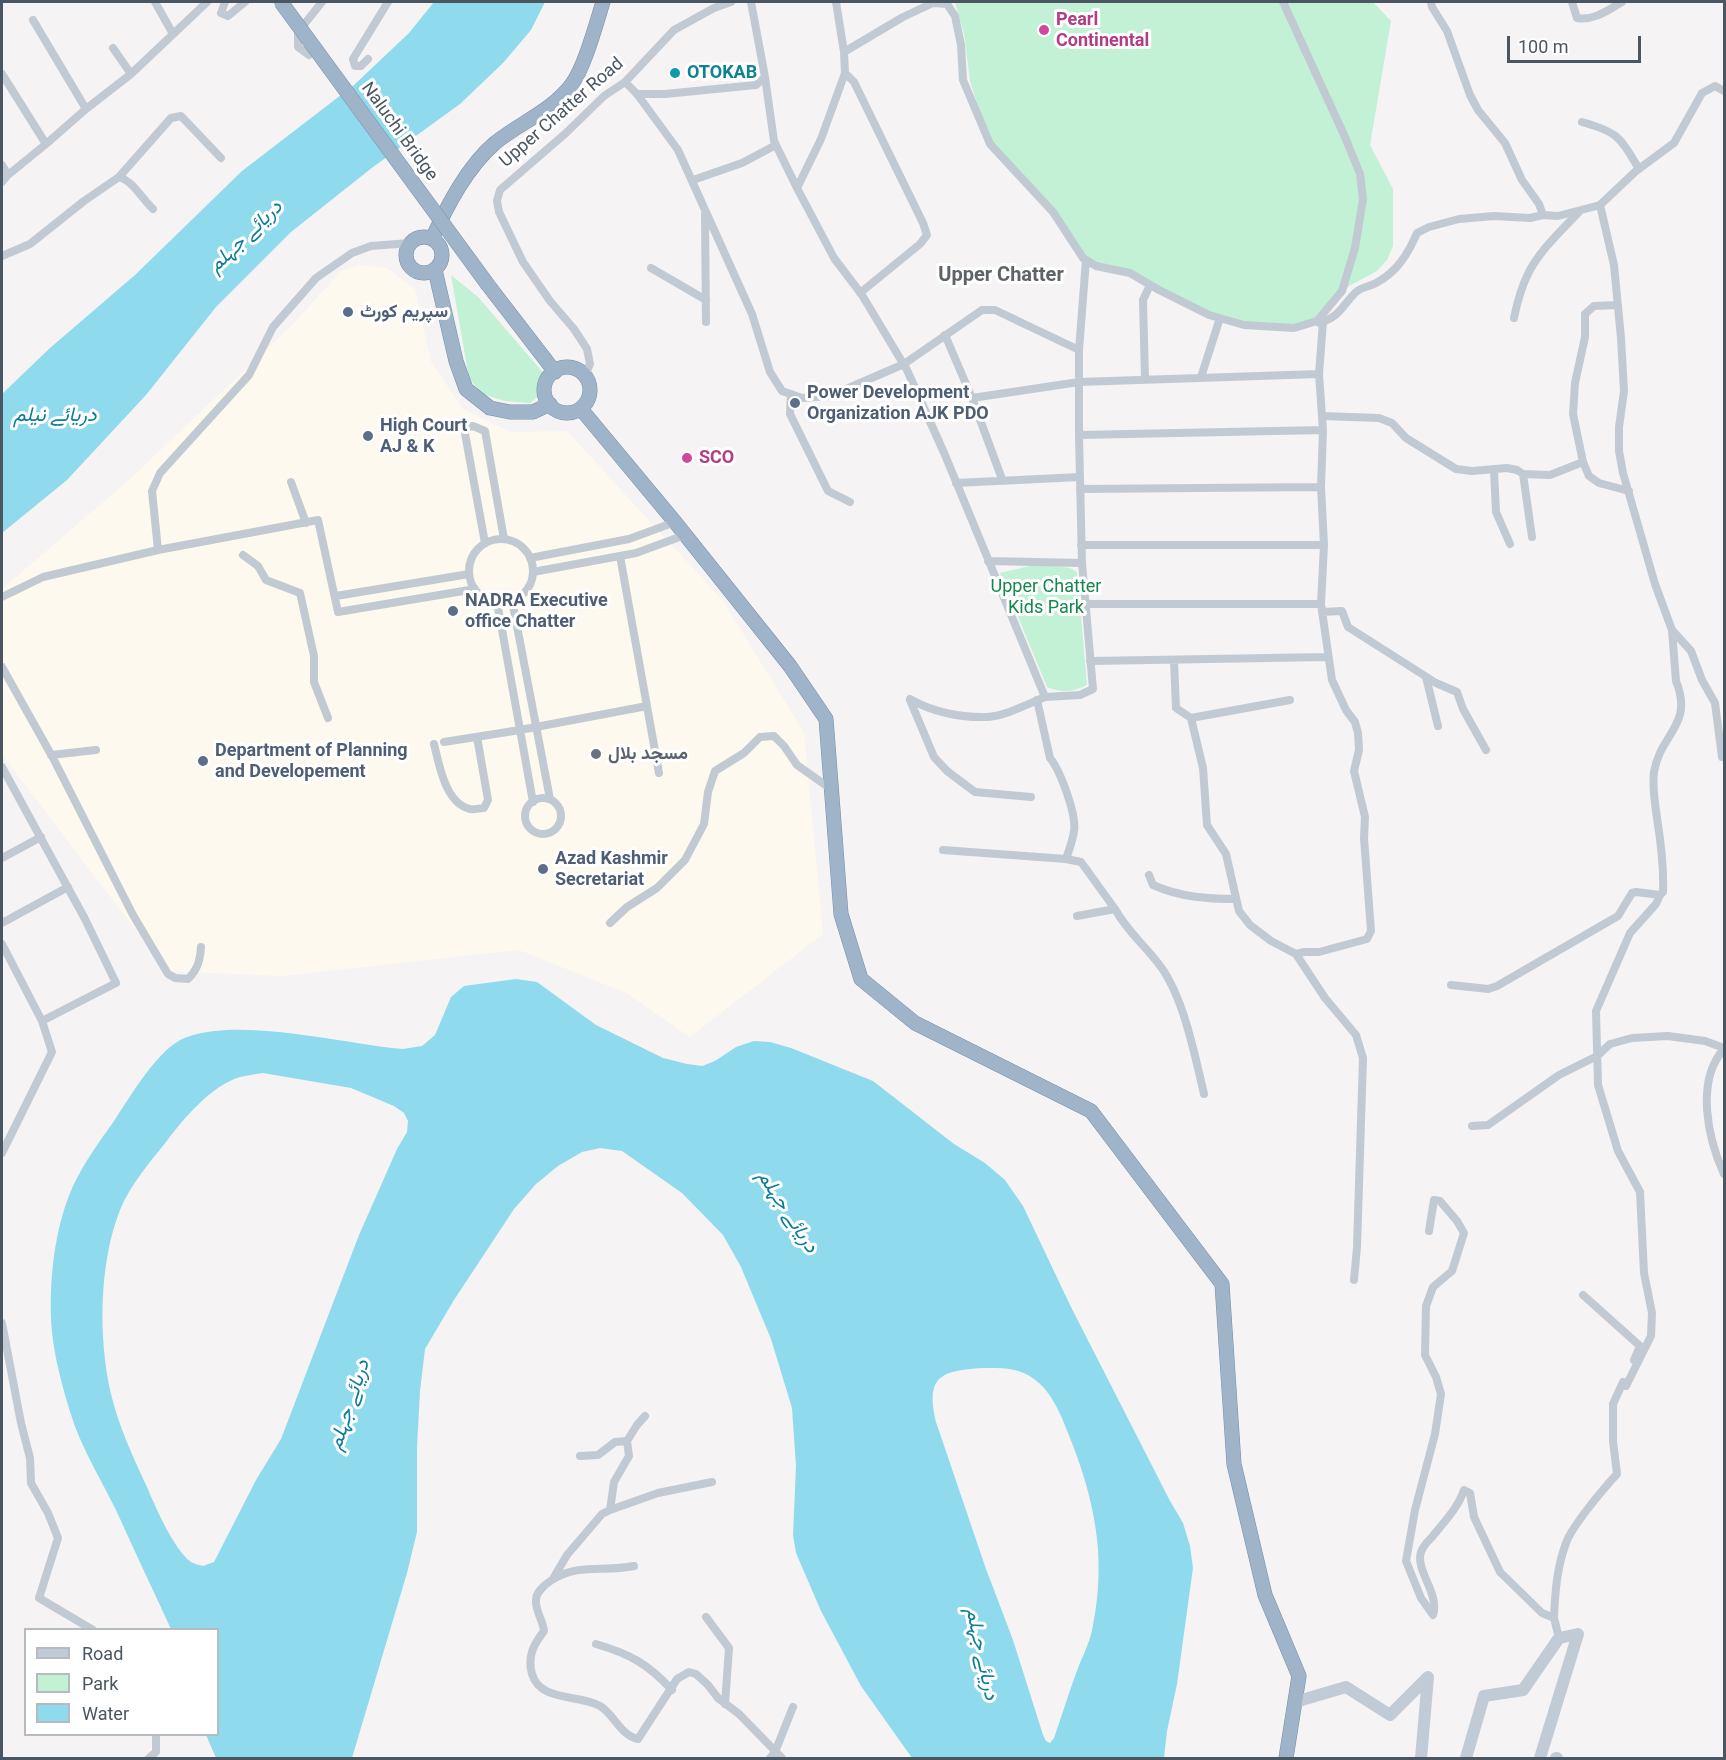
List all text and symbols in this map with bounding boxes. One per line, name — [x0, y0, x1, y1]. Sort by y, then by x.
place label: Pearl Continental — [1056, 9, 1149, 52]
marker: Pearl Continental — [1037, 23, 1051, 37]
scale bar — [1510, 24, 1644, 62]
text: 100 m — [1518, 36, 1569, 57]
street label: Upper Chatter Road — [496, 53, 628, 173]
place label: OTOKAB — [687, 62, 757, 84]
marker: OTOKAB — [668, 66, 682, 80]
street label: Naluchi Bridge — [356, 78, 442, 186]
water label: دریائے جہلم — [204, 196, 288, 278]
district label: Upper Chatter — [938, 264, 1064, 288]
place label: سپریم کورٹ — [360, 301, 448, 323]
marker: سپریم کورٹ — [341, 305, 355, 319]
place label: Power Development Organization AJK PDO — [807, 382, 989, 424]
marker: Power Development Organization AJK PDO — [788, 396, 802, 410]
water label: دریائے نیلم — [13, 404, 97, 428]
place label: High Court AJ & K — [380, 415, 467, 458]
marker: High Court AJ & K — [361, 429, 375, 443]
place label: SCO — [699, 447, 734, 469]
marker: SCO — [680, 451, 694, 465]
park label: Upper Chatter Kids Park — [991, 576, 1101, 618]
place label: NADRA Executive office Chatter — [465, 590, 608, 632]
marker: NADRA Executive office Chatter — [446, 604, 460, 618]
place label: Department of Planning and Developement — [215, 740, 408, 783]
place label: مسجد بلال — [608, 743, 688, 765]
marker: مسجد بلال — [589, 747, 603, 761]
marker: Department of Planning and Developement — [196, 754, 210, 768]
place label: Azad Kashmir Secretariat — [555, 848, 668, 890]
marker: Azad Kashmir Secretariat — [536, 862, 550, 876]
water label: دریائے جہلم — [751, 1166, 823, 1258]
water label: دریائے جہلم — [324, 1357, 376, 1453]
water label: دریائے جہلم — [960, 1606, 1002, 1702]
legend — [24, 1628, 219, 1736]
text: Road — [82, 1643, 123, 1664]
text: Park — [82, 1673, 118, 1694]
text: Water — [82, 1703, 129, 1724]

